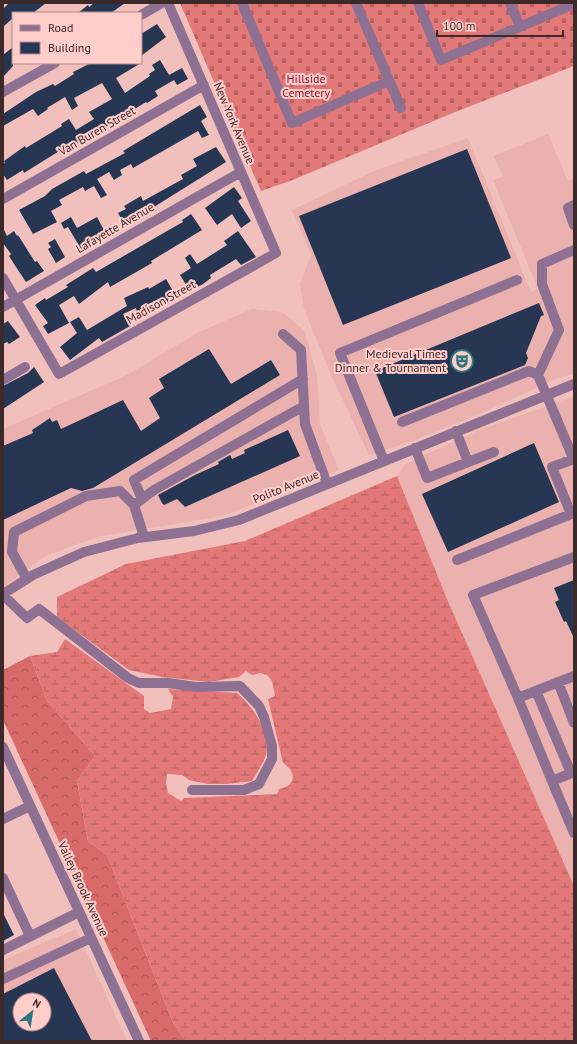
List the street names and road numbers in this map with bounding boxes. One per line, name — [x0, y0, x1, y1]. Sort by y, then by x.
street label: New York Avenue — [211, 80, 258, 166]
street label: Van Buren Street — [55, 103, 138, 159]
street label: Lafayette Avenue — [73, 199, 156, 256]
street label: Madison Street — [123, 276, 198, 327]
street label: Polito Avenue — [251, 466, 321, 507]
street label: Valley Brook Avenue — [54, 838, 112, 939]

